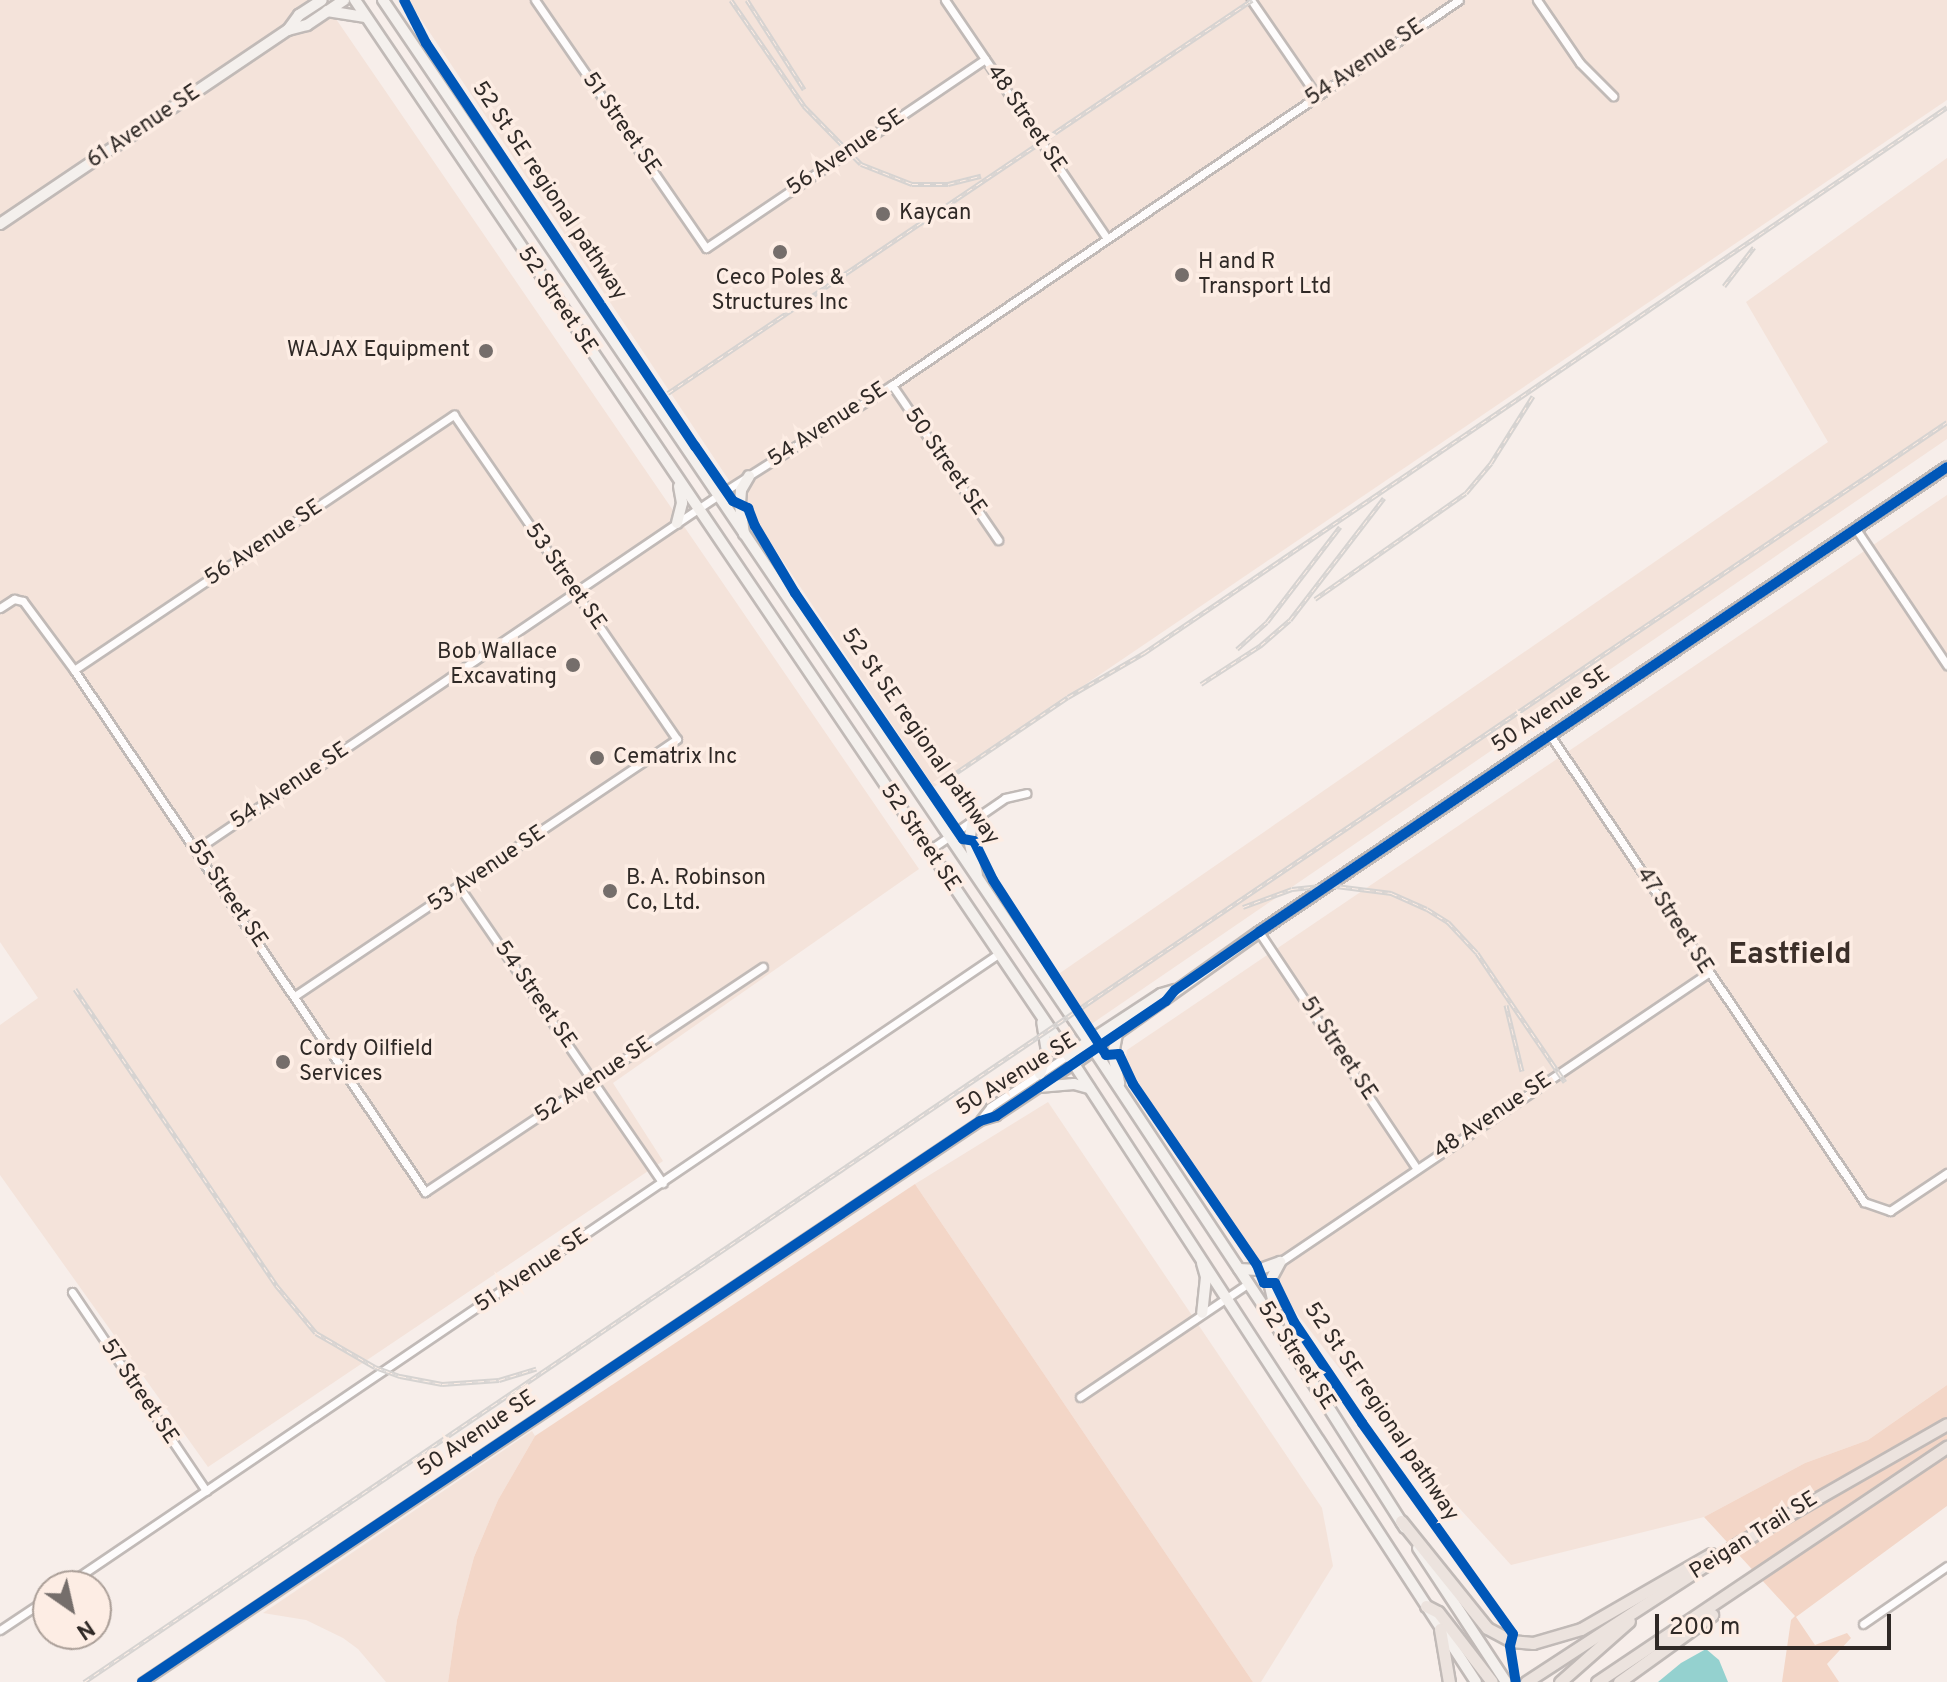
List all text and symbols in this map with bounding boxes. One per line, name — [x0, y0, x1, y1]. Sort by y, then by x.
street label: 54 Avenue SE — [1300, 13, 1430, 113]
street label: 48 Street SE — [980, 60, 1072, 178]
street label: 51 Street SE — [576, 68, 666, 180]
street label: 52 St SE regional pathway — [466, 77, 632, 305]
street label: 61 Avenue SE — [82, 79, 206, 175]
street label: 56 Avenue SE — [782, 104, 910, 202]
place label: Kaycan — [899, 201, 971, 227]
marker: Kaycan — [874, 205, 892, 223]
street label: 52 Street SE — [511, 242, 603, 360]
marker: Ceco Poles & Structures Inc — [771, 243, 789, 261]
place label: H and R Transport Ltd — [1198, 249, 1331, 300]
place label: Ceco Poles & Structures Inc — [711, 265, 849, 316]
marker: H and R Transport Ltd — [1173, 266, 1191, 284]
place label: WAJAX Equipment — [287, 338, 470, 364]
marker: WAJAX Equipment — [477, 342, 495, 360]
street label: 54 Avenue SE — [763, 376, 893, 474]
street label: 50 Street SE — [898, 403, 992, 521]
street label: 56 Avenue SE — [200, 494, 328, 592]
street label: 53 Street SE — [519, 519, 611, 635]
street label: 52 St SE regional pathway — [835, 624, 1005, 850]
place label: Bob Wallace Excavating — [437, 639, 557, 690]
marker: Bob Wallace Excavating — [564, 656, 582, 674]
street label: 50 Avenue SE — [1486, 660, 1616, 760]
street label: 54 Avenue SE — [225, 736, 355, 836]
place label: Cematrix Inc — [613, 745, 737, 771]
marker: Cematrix Inc — [588, 749, 606, 767]
street label: 52 Street SE — [874, 779, 966, 897]
street label: 53 Avenue SE — [423, 820, 551, 918]
street label: 55 Street SE — [181, 835, 273, 953]
street label: 47 Street SE — [1630, 863, 1718, 979]
place label: B. A. Robinson Co, Ltd. — [626, 865, 767, 916]
marker: B. A. Robinson Co, Ltd. — [601, 882, 619, 900]
street label: 54 Street SE — [488, 936, 582, 1054]
district label: Eastfield — [1728, 938, 1852, 974]
street label: 51 Street SE — [1294, 992, 1382, 1106]
street label: 50 Avenue SE — [951, 1027, 1083, 1123]
street label: 52 Avenue SE — [530, 1031, 658, 1129]
place label: Cordy Oilfield Services — [299, 1036, 433, 1088]
marker: Cordy Oilfield Services — [274, 1053, 292, 1071]
street label: 48 Avenue SE — [1429, 1067, 1557, 1165]
street label: 51 Avenue SE — [470, 1223, 594, 1319]
street label: 52 Street SE — [1251, 1297, 1341, 1415]
street label: 52 St SE regional pathway — [1298, 1298, 1464, 1526]
street label: 57 Street SE — [94, 1334, 184, 1450]
street label: 50 Avenue SE — [412, 1384, 542, 1484]
street label: Peigan Trail SE — [1685, 1486, 1823, 1586]
north arrow — [32, 1570, 112, 1650]
scale bar — [1659, 1598, 1895, 1648]
text: N — [70, 1613, 99, 1644]
text: 200 m — [1669, 1613, 1740, 1643]

